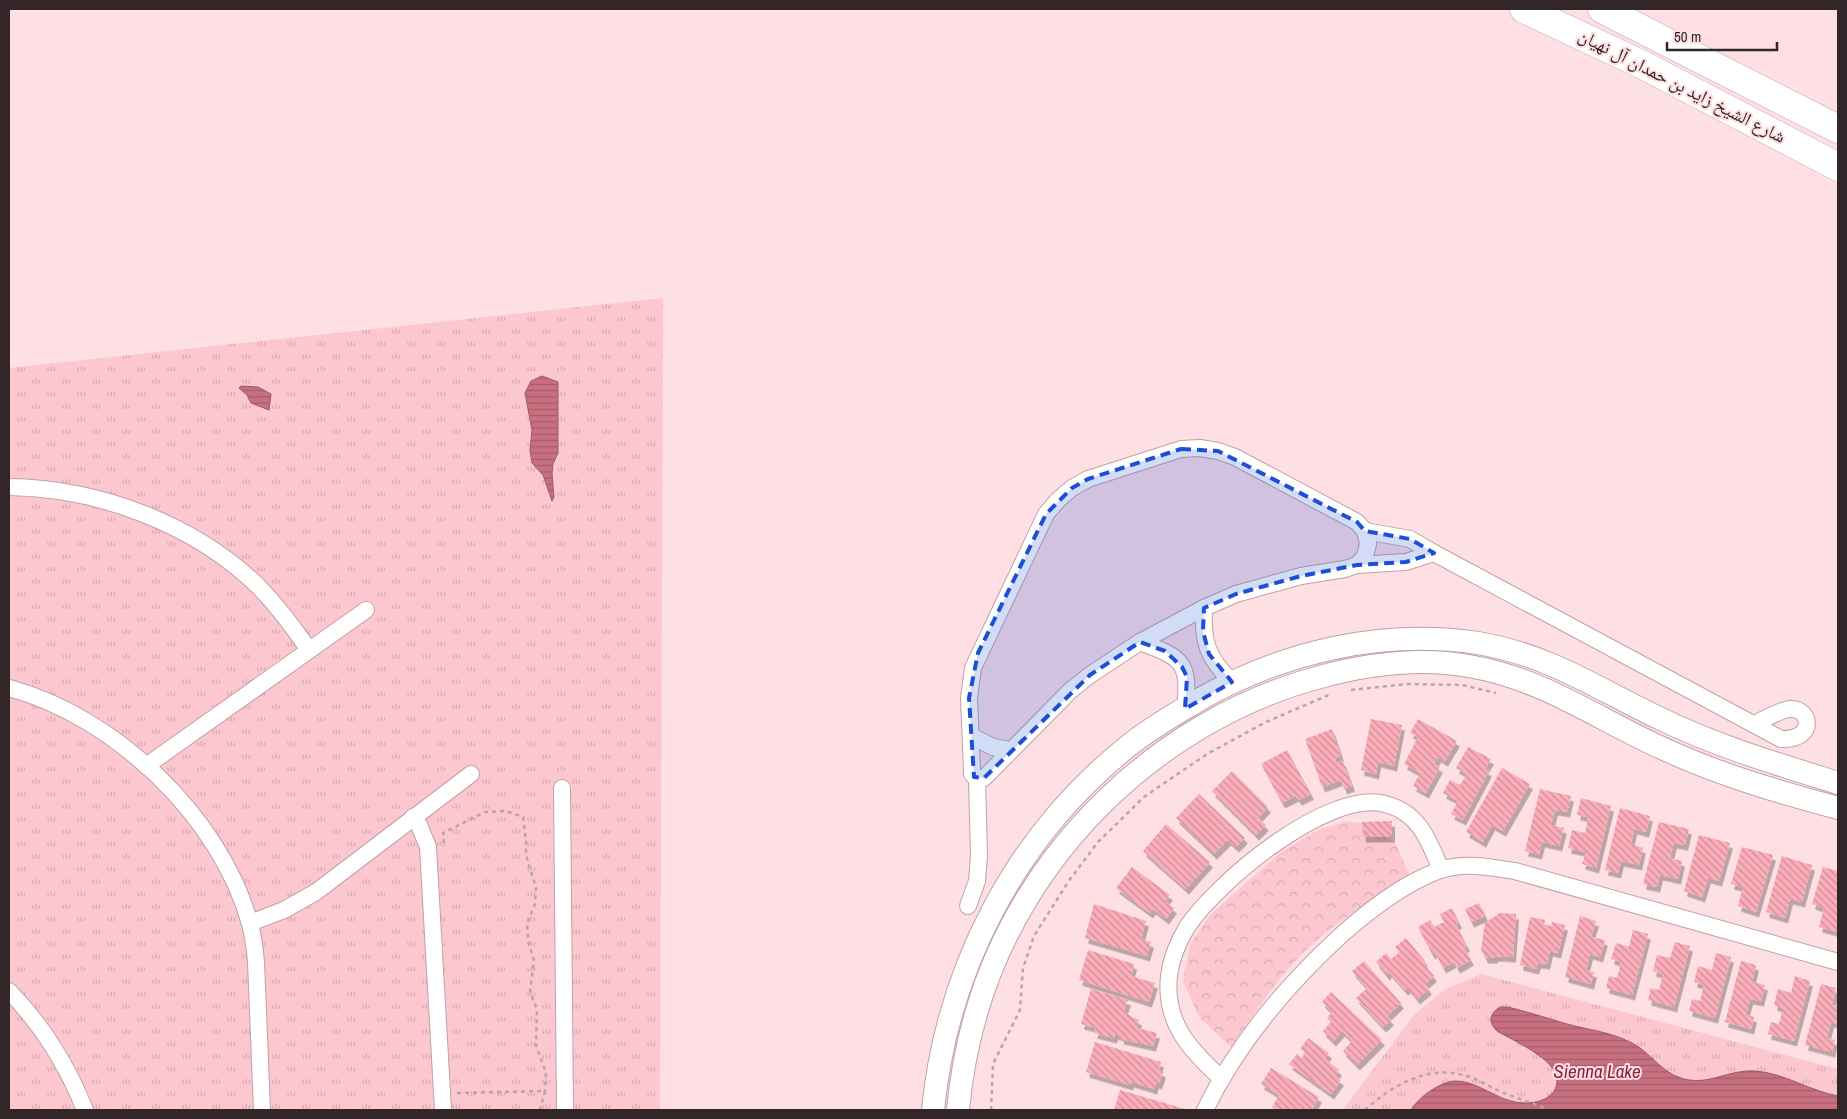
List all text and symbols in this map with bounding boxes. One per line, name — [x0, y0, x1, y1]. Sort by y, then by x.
scale bar — [1667, 20, 1777, 52]
street label: شارع الشيخ زايد بن حمدان آل نهيان — [1574, 22, 1790, 149]
text: 50 m — [1674, 26, 1701, 47]
water label: Sienna Lake — [1553, 1058, 1641, 1084]

